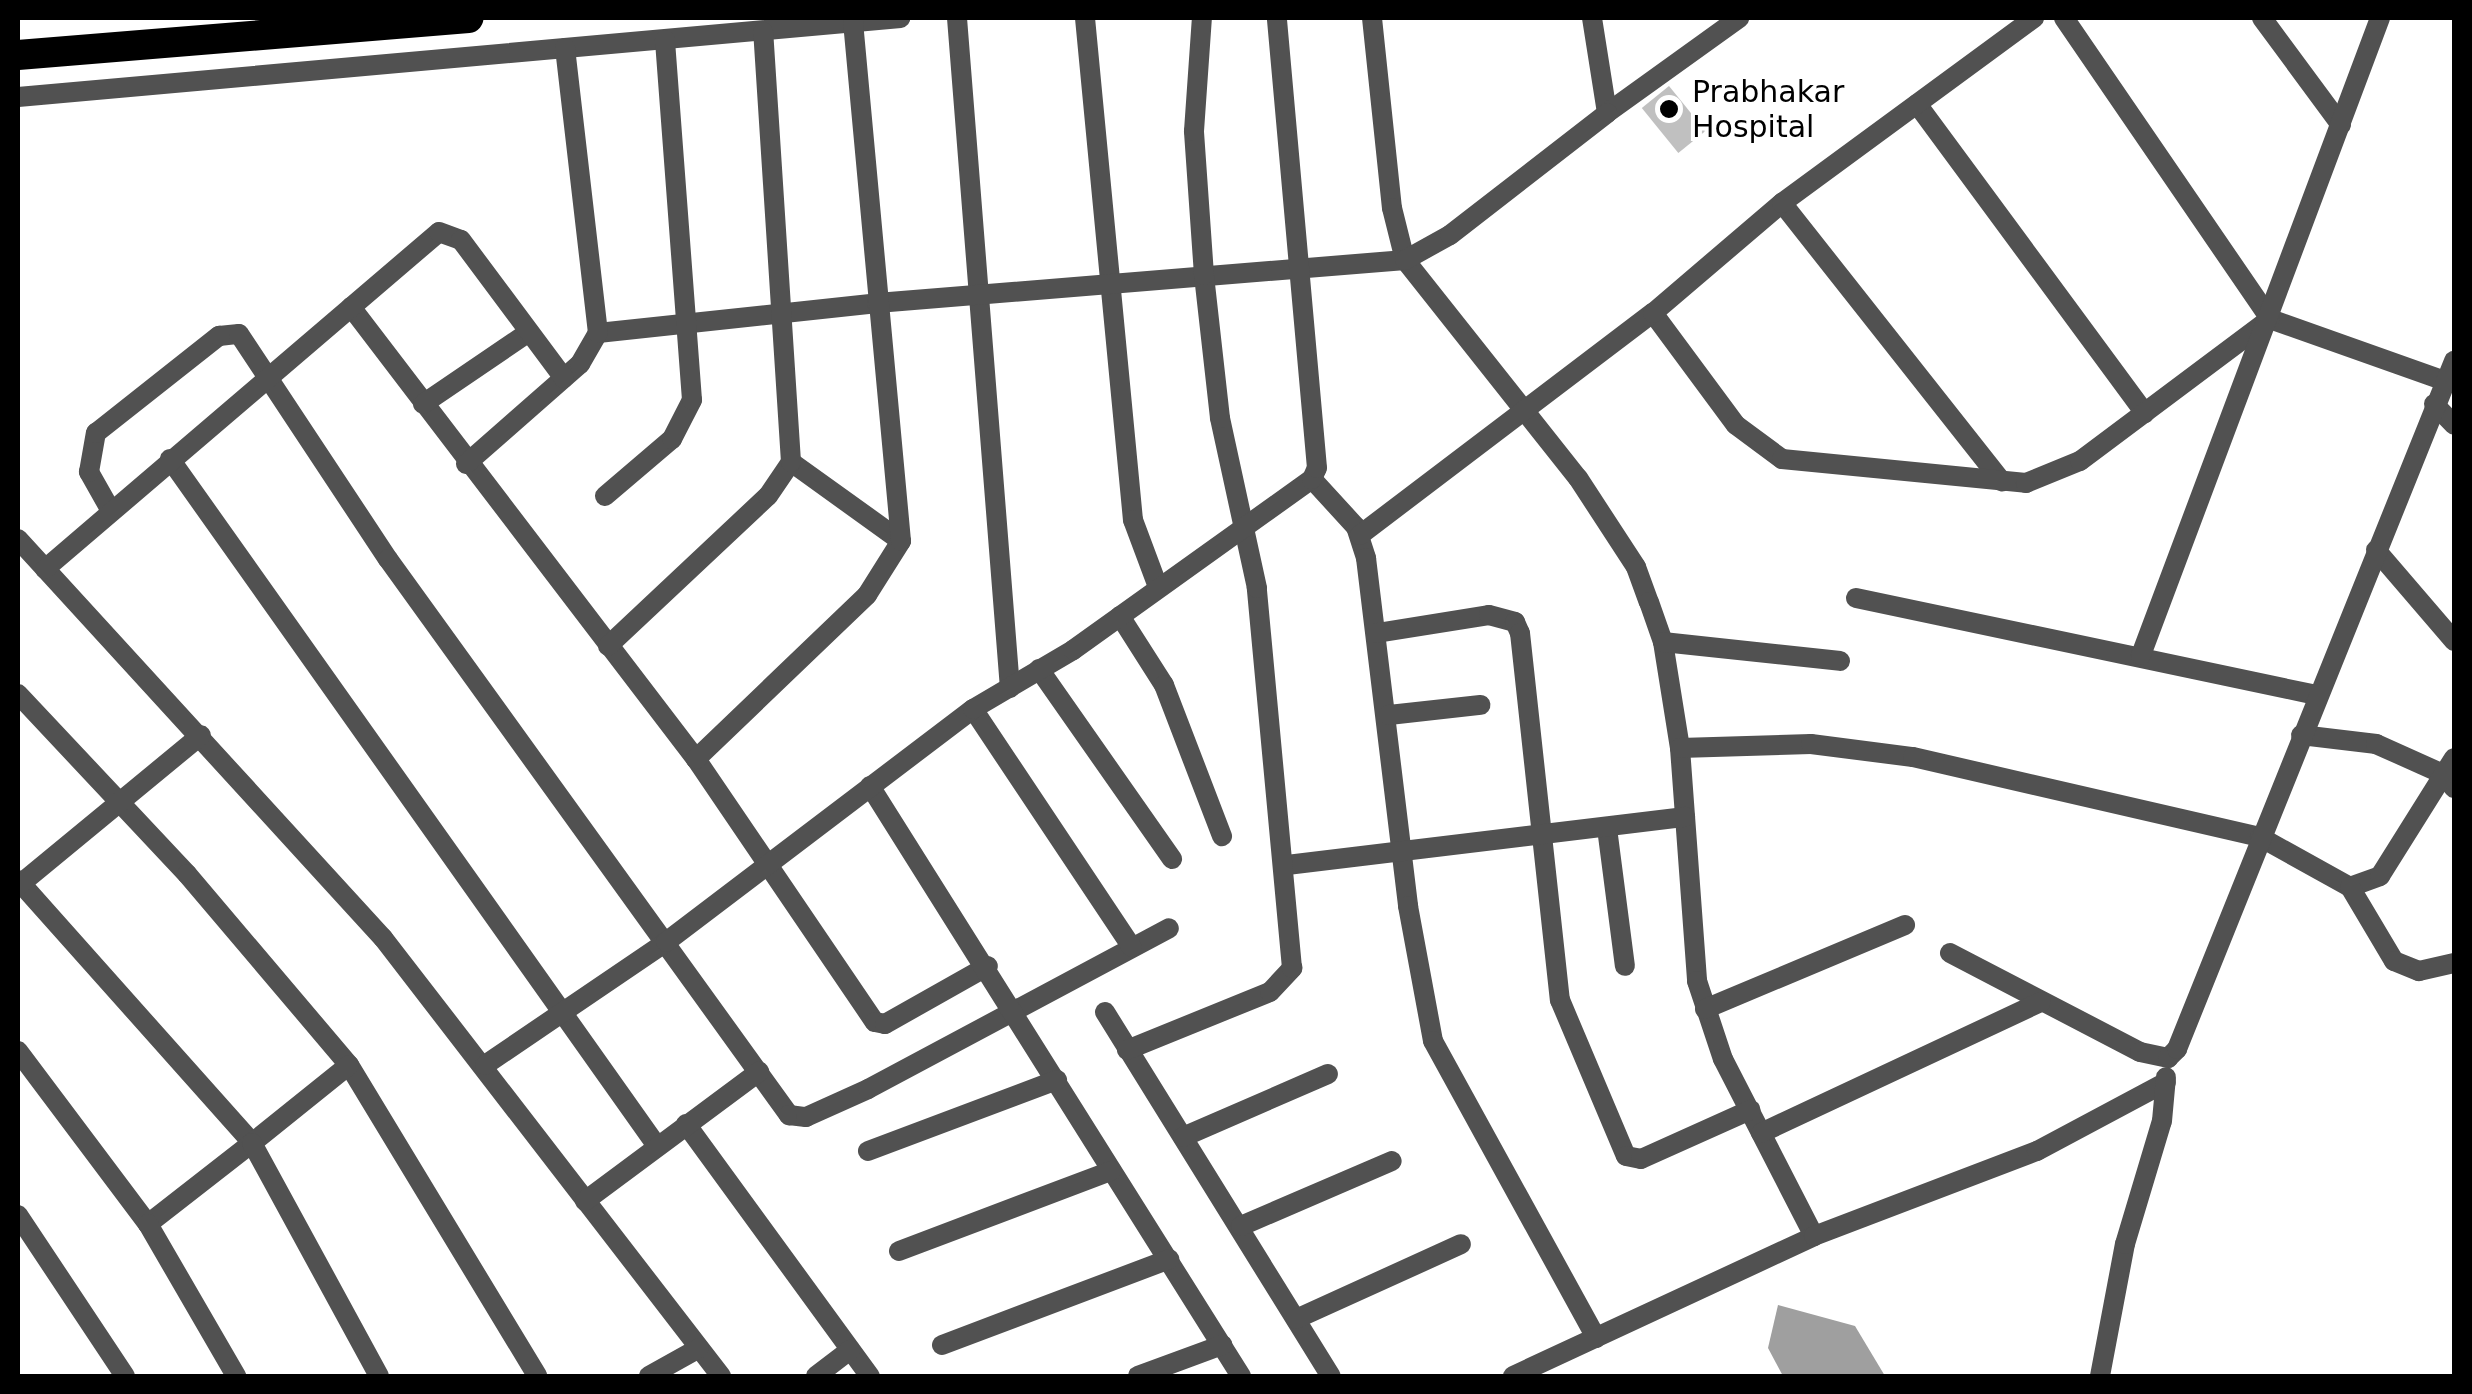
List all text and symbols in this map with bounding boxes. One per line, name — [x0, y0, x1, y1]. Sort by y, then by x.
place label: Prabhakar Hospital — [1692, 74, 1844, 144]
marker: Prabhakar Hospital — [1656, 96, 1682, 122]

